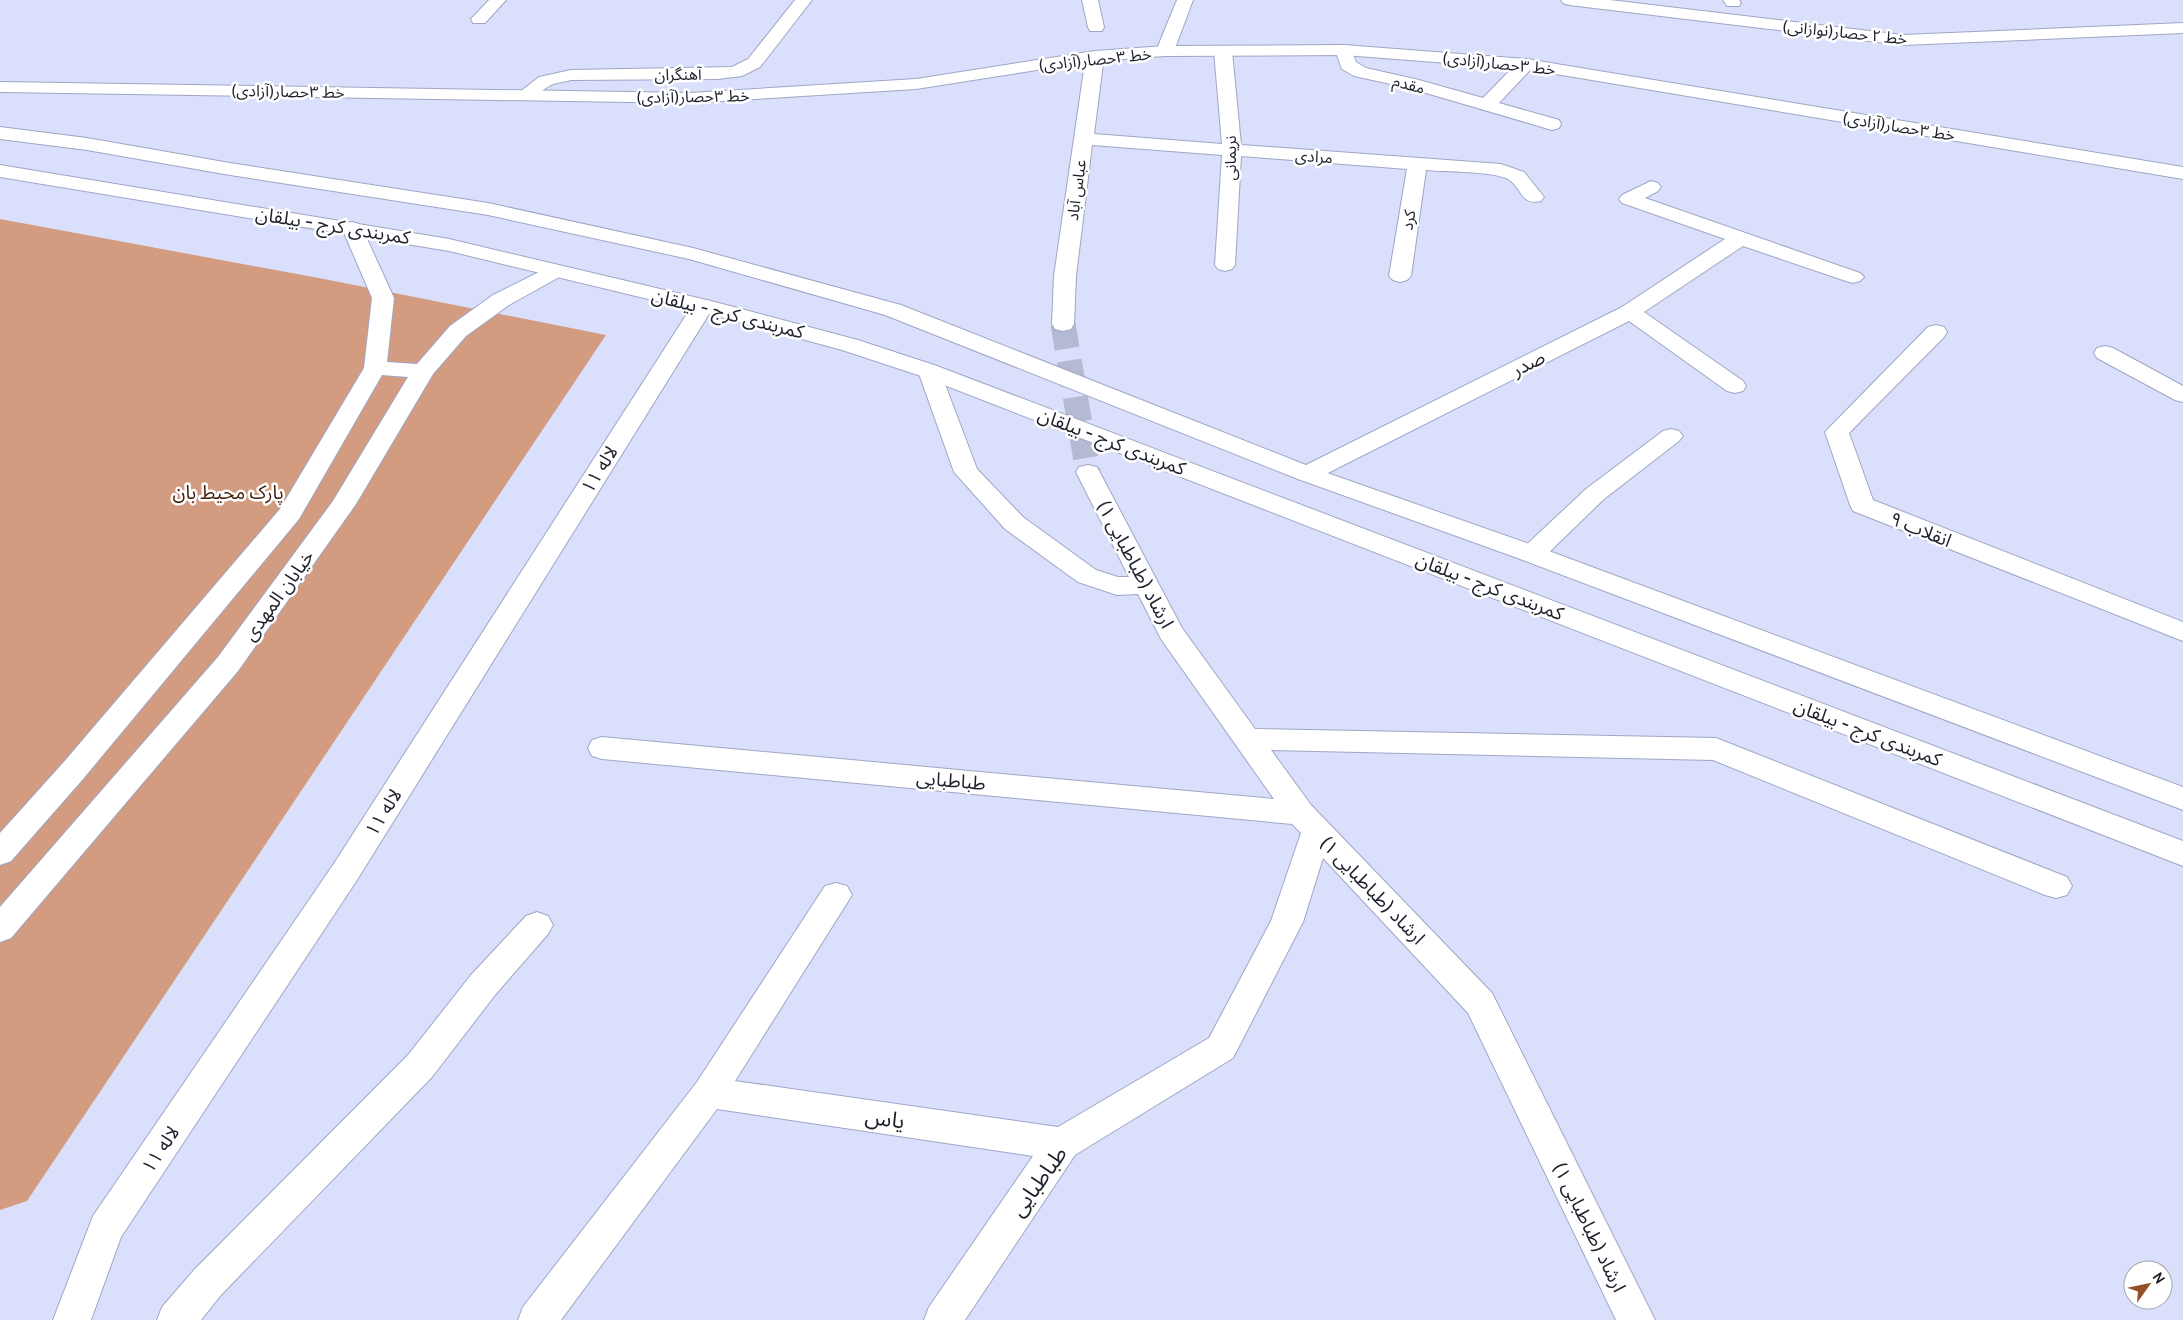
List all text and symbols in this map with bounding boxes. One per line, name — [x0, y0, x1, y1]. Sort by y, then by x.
street label: خط ۲ حصار(نوازانی) — [1782, 17, 1908, 48]
street label: خط ۳حصار(آزادی) — [1038, 44, 1152, 75]
street label: خط ۳حصار(آزادی) — [1442, 48, 1556, 79]
street label: آهنگران — [654, 65, 703, 84]
street label: مقدم — [1390, 71, 1427, 101]
street label: خط ۳حصار(آزادی) — [231, 81, 345, 102]
street label: خط ۳حصار(آزادی) — [636, 86, 750, 107]
street label: خط ۳حصار(آزادی) — [1841, 108, 1956, 145]
street label: نریمانی — [1221, 136, 1240, 180]
street label: مرادی — [1294, 146, 1334, 167]
street label: عباس آباد — [1063, 158, 1090, 222]
street label: کمربندی کرج - بیلقان — [254, 202, 413, 251]
street label: کرد — [1398, 208, 1420, 231]
street label: کمربندی کرج - بیلقان — [649, 283, 808, 346]
street label: صدر — [1507, 345, 1549, 382]
street label: کمربندی کرج - بیلقان — [1034, 403, 1190, 482]
street label: لاله ۱۱ — [576, 441, 623, 497]
park label: پارک محیط بان — [172, 481, 284, 505]
street label: ارشاد (طباطبایی ۱) — [1092, 496, 1179, 632]
street label: انقلاب ۹ — [1887, 507, 1955, 552]
street label: خیابان المهدی — [238, 546, 319, 645]
street label: کمربندی کرج - بیلقان — [1412, 548, 1568, 627]
street label: کمربندی کرج - بیلقان — [1790, 694, 1946, 773]
street label: طباطبایی — [915, 766, 987, 795]
street label: لاله ۱۱ — [360, 784, 407, 840]
street label: ارشاد (طباطبایی ۱) — [1315, 832, 1430, 949]
street label: یاس — [863, 1102, 906, 1135]
street label: لاله ۱۱ — [137, 1122, 184, 1177]
street label: طباطبایی — [1004, 1141, 1073, 1222]
street label: ارشاد (طباطبایی ۱) — [1548, 1159, 1631, 1296]
north arrow — [2123, 1260, 2173, 1310]
text: N — [2149, 1269, 2169, 1287]

